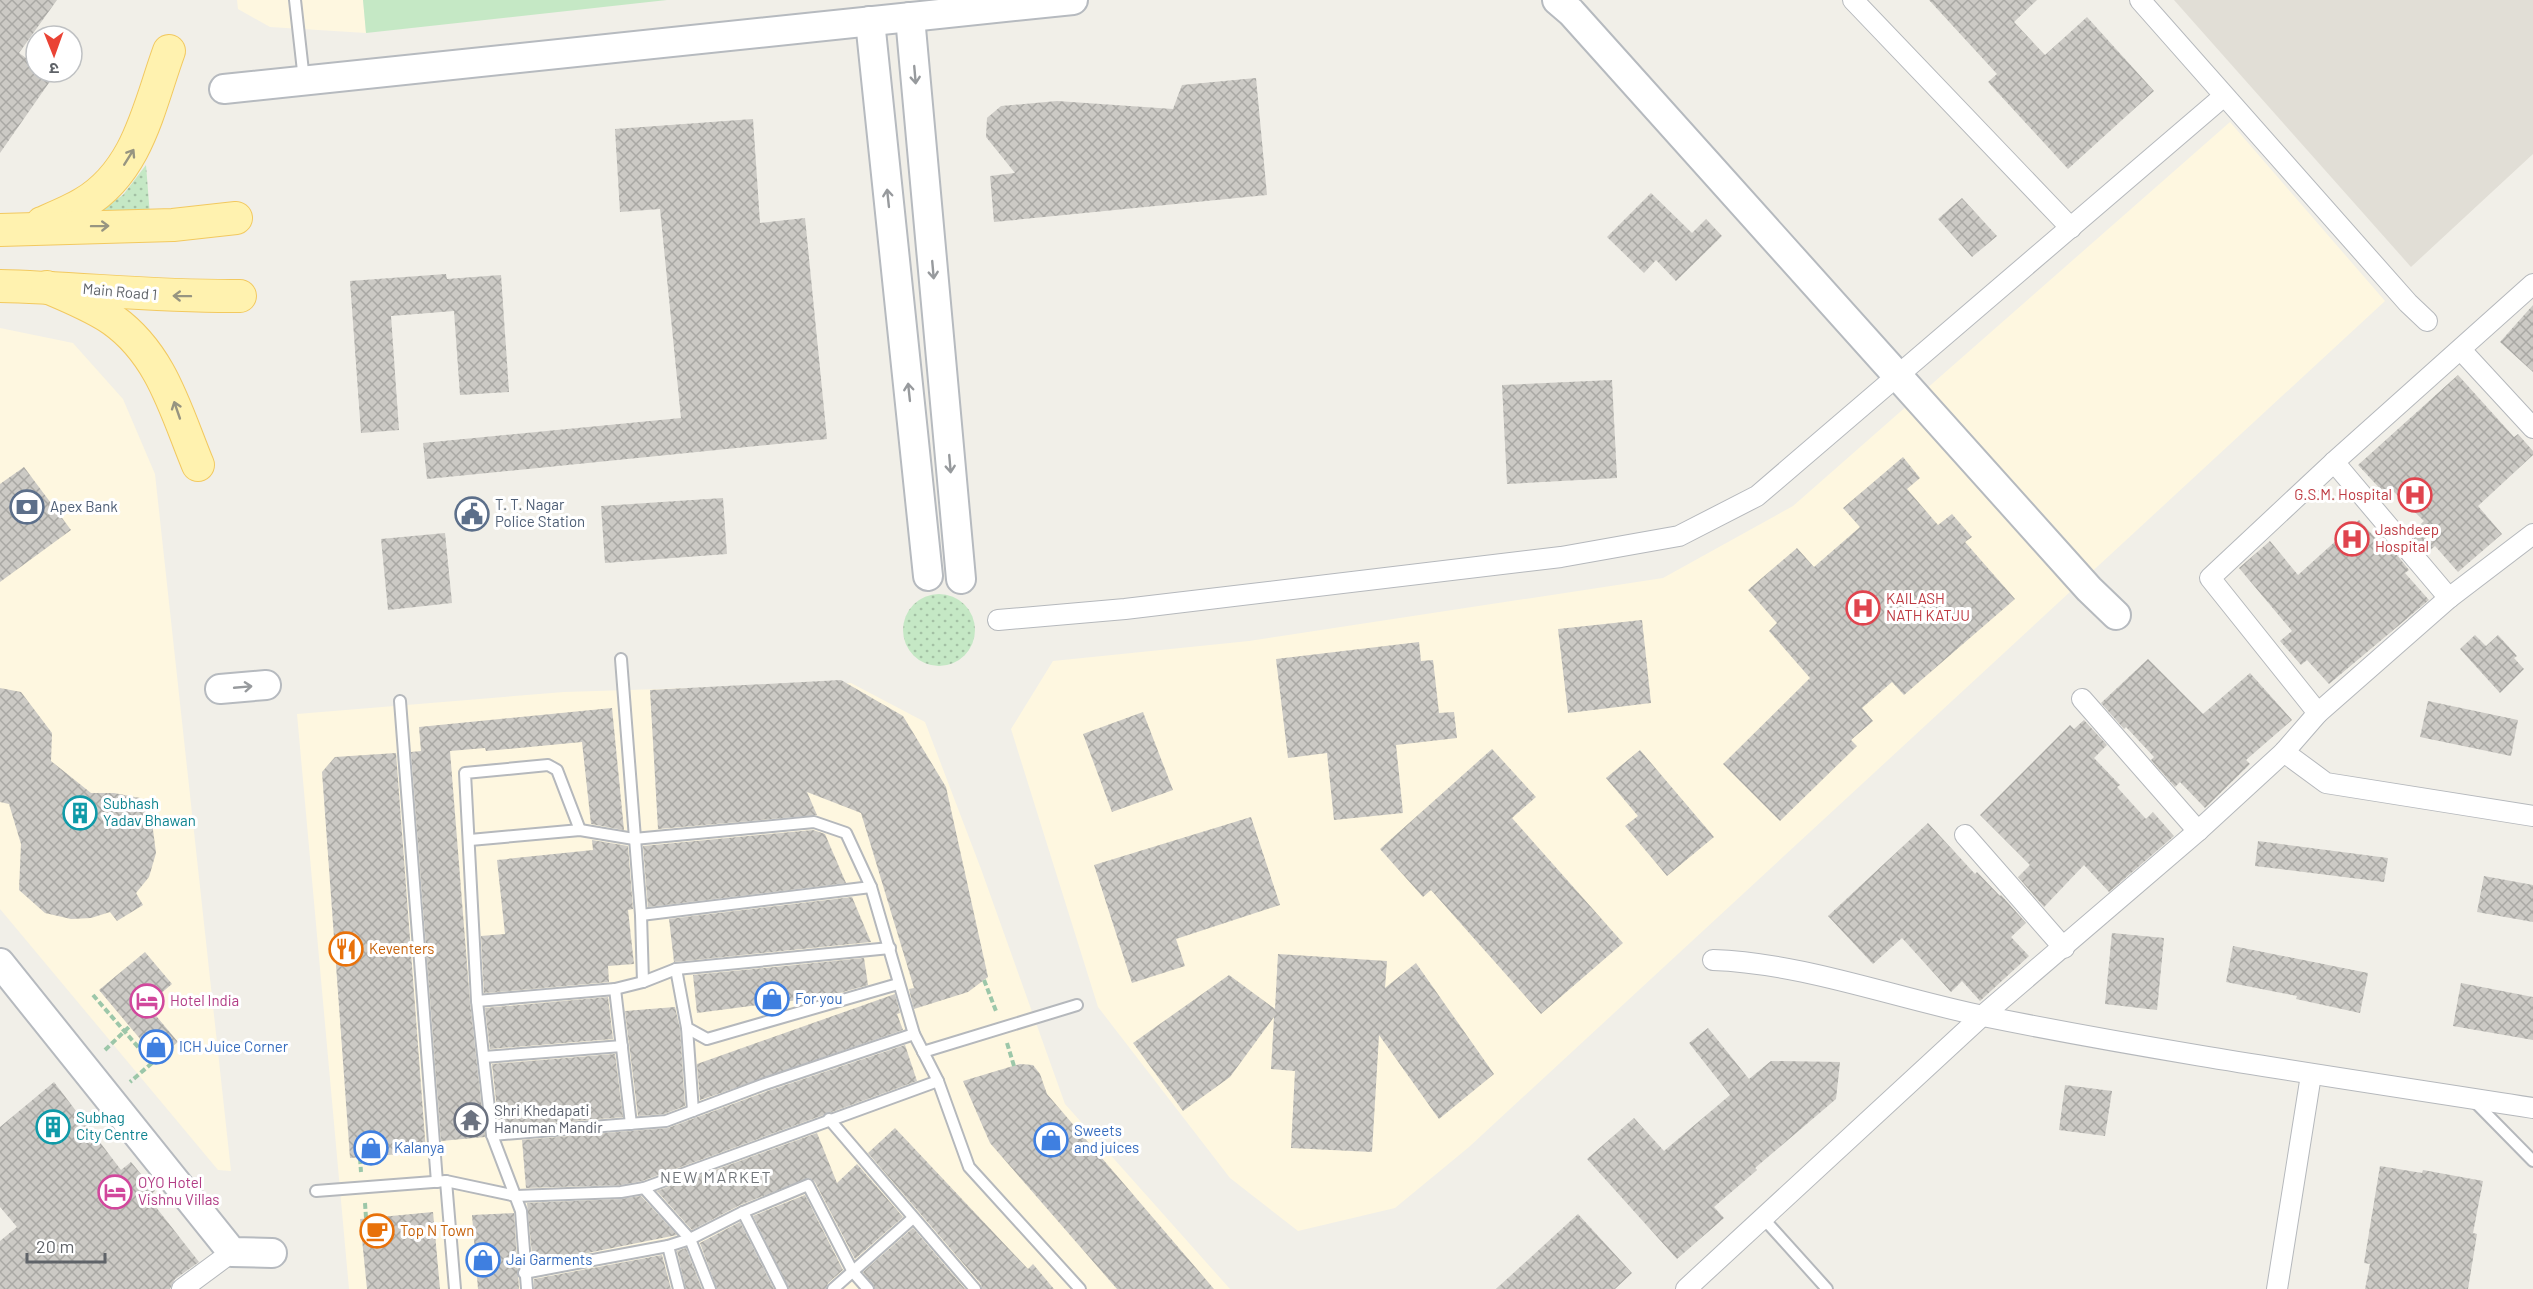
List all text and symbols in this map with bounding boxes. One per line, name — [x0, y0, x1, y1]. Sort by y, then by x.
north arrow — [24, 24, 84, 84]
text: उ — [49, 60, 59, 79]
one-way arrow — [910, 65, 921, 85]
one-way arrow — [123, 149, 135, 166]
one-way arrow — [882, 189, 893, 209]
one-way arrow — [90, 220, 110, 232]
one-way arrow — [928, 259, 939, 279]
street label: Main Road 1 — [82, 279, 158, 303]
one-way arrow — [172, 291, 192, 302]
one-way arrow — [903, 383, 914, 403]
one-way arrow — [170, 401, 181, 420]
one-way arrow — [945, 453, 956, 473]
hospital icon: G.S.M. Hospital — [2397, 477, 2433, 513]
place label: G.S.M. Hospital — [2294, 485, 2392, 503]
bank icon: Apex Bank — [9, 489, 45, 525]
place label: T. T. Nagar Police Station — [495, 495, 585, 530]
public building icon: T. T. Nagar Police Station — [454, 496, 490, 532]
place label: Apex Bank — [50, 497, 118, 515]
place label: Jashdeep Hospital — [2375, 520, 2439, 555]
hospital icon: Jashdeep Hospital — [2334, 521, 2370, 557]
place label: KAILASH NATH KATJU — [1886, 589, 1970, 624]
hospital icon: KAILASH NATH KATJU — [1845, 590, 1881, 626]
one-way arrow — [233, 682, 252, 693]
place label: Subhash Yadav Bhawan — [103, 794, 196, 829]
building icon: Subhash Yadav Bhawan — [62, 795, 98, 831]
restaurant icon: Keventers — [328, 931, 364, 967]
place label: Keventers — [369, 939, 435, 957]
shop icon: For you — [754, 981, 790, 1017]
hotel icon: Hotel India — [129, 983, 165, 1019]
place label: For you — [795, 989, 842, 1007]
place label: Hotel India — [170, 991, 239, 1009]
shop icon: ICH Juice Corner — [138, 1029, 174, 1065]
place label: ICH Juice Corner — [179, 1037, 289, 1055]
place label: Shri Khedapati Hanuman Mandir — [494, 1101, 603, 1136]
temple icon: Shri Khedapati Hanuman Mandir — [453, 1102, 489, 1138]
place label: Subhag City Centre — [76, 1108, 148, 1143]
building icon: Subhag City Centre — [35, 1109, 71, 1145]
place label: Sweets and juices — [1074, 1121, 1139, 1156]
shop icon: Sweets and juices — [1033, 1122, 1069, 1158]
shop icon: Kalanya — [353, 1130, 389, 1166]
place label: Kalanya — [394, 1138, 444, 1156]
district label: NEW MARKET — [660, 1167, 772, 1186]
place label: OYO Hotel Vishnu Villas — [138, 1173, 220, 1208]
hotel icon: OYO Hotel Vishnu Villas — [97, 1174, 133, 1210]
cafe icon: Top N Town — [359, 1213, 395, 1249]
place label: Top N Town — [400, 1221, 474, 1239]
scale bar — [27, 1226, 105, 1264]
text: 20 m — [36, 1235, 74, 1257]
shop icon: Jai Garments — [465, 1242, 501, 1278]
place label: Jai Garments — [506, 1250, 592, 1268]

